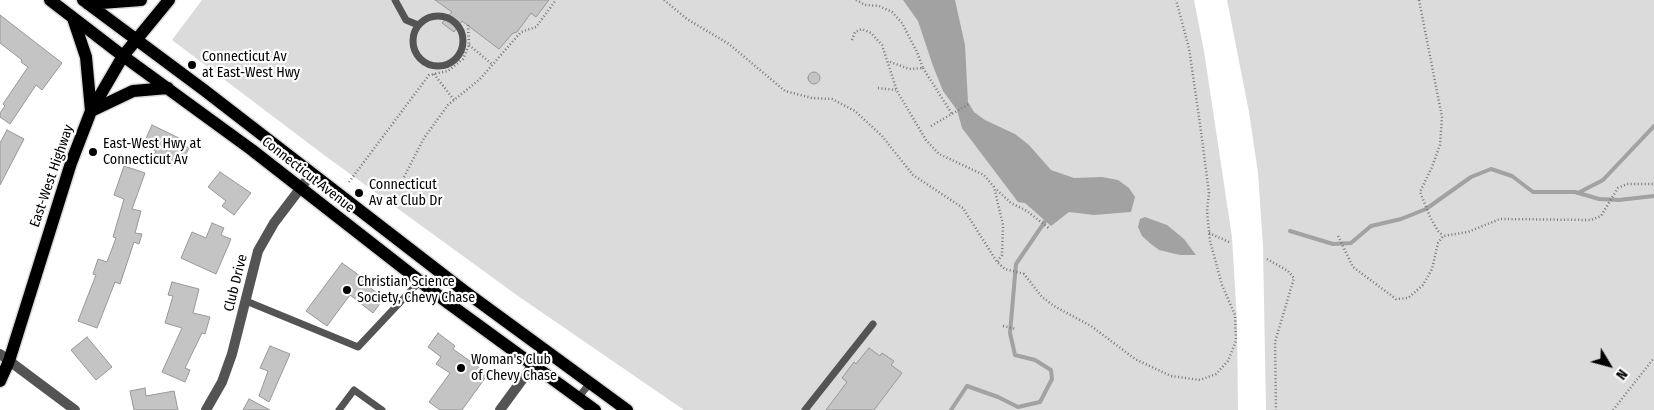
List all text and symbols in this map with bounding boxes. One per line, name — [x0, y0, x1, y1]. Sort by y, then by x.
place label: Connecticut Av at East-West Hwy — [202, 49, 300, 82]
marker: Connecticut Av at East-West Hwy — [186, 59, 198, 71]
street label: East-West Highway — [27, 123, 77, 229]
street label: Connecticut Avenue — [258, 134, 358, 216]
place label: East-West Hwy at Connecticut Av — [103, 136, 201, 168]
marker: East-West Hwy at Connecticut Av — [87, 146, 99, 158]
place label: Connecticut Av at Club Dr — [369, 177, 442, 210]
marker: Connecticut Av at Club Dr — [353, 187, 365, 199]
street label: Club Drive — [221, 253, 251, 313]
place label: Christian Science Society, Chevy Chase — [357, 274, 475, 306]
marker: Christian Science Society, Chevy Chase — [341, 284, 353, 296]
north arrow — [1584, 340, 1634, 390]
place label: Woman's Club of Chevy Chase — [471, 352, 557, 384]
marker: Woman's Club of Chevy Chase — [455, 362, 467, 374]
text: N — [1612, 366, 1631, 383]

